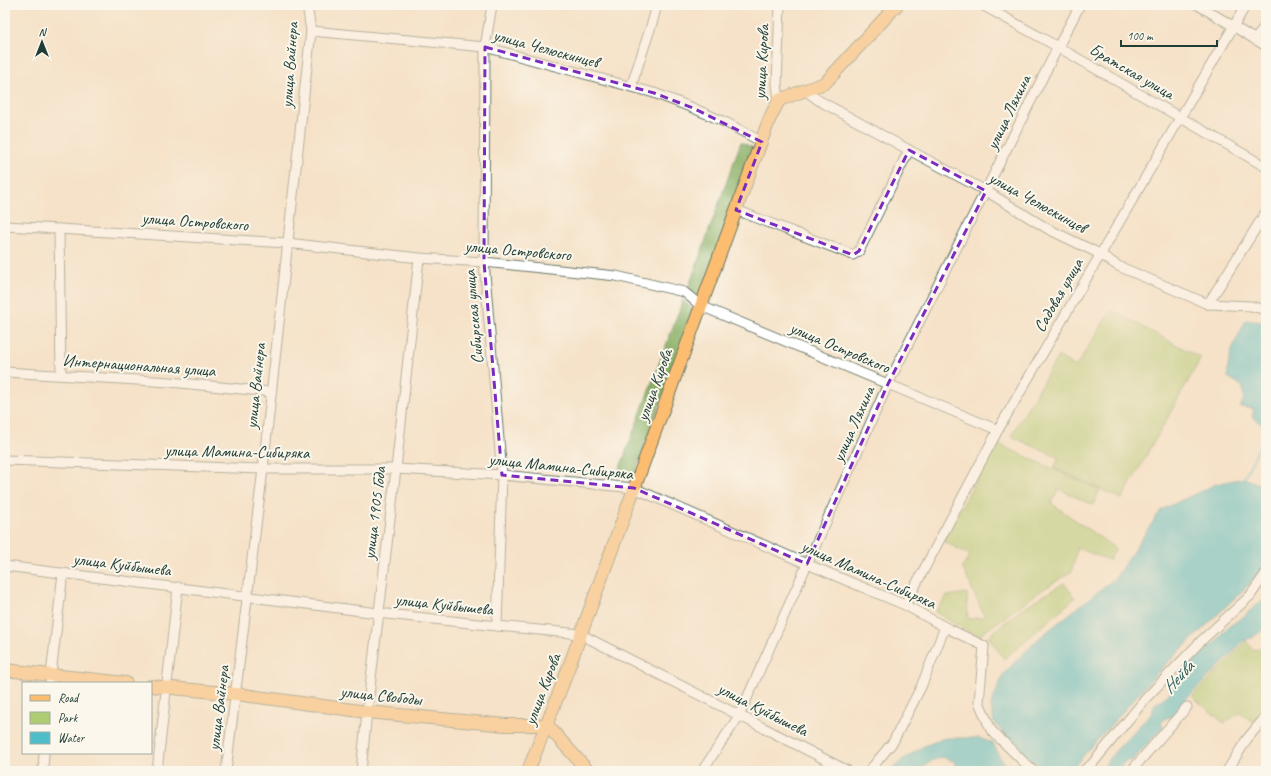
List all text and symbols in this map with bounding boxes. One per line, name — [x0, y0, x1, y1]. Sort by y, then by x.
street label: улица Вайнера — [276, 20, 303, 110]
north arrow — [22, 22, 62, 62]
street label: улица Кирова — [749, 22, 774, 101]
scale bar — [1121, 22, 1217, 48]
street label: улица Челюскинцев — [490, 24, 604, 73]
text: N — [39, 25, 48, 39]
text: 100 m — [1127, 28, 1154, 44]
street label: Братская улица — [1086, 39, 1180, 105]
street label: улица Ляхина — [981, 70, 1036, 154]
street label: улица Челюскинцев — [985, 167, 1093, 239]
street label: улица Островского — [140, 207, 250, 236]
street label: улица Островского — [463, 235, 573, 266]
street label: Садовая улица — [1029, 253, 1089, 336]
street label: Сибирская улица — [459, 268, 488, 365]
street label: улица Островского — [786, 317, 894, 378]
street label: улица Вайнера — [240, 341, 271, 431]
street label: улица Кирова — [631, 344, 678, 425]
street label: Интернациональная улица — [62, 350, 218, 381]
street label: улица Ляхина — [827, 381, 880, 466]
street label: улица Мамина-Сибиряка — [163, 440, 311, 463]
street label: улица Мамина-Сибиряка — [487, 448, 636, 485]
street label: улица 1905 Года — [358, 464, 391, 562]
street label: улица Мамина-Сибиряка — [797, 535, 941, 614]
street label: улица Куйбышева — [71, 548, 173, 581]
street label: улица Куйбышева — [393, 589, 495, 620]
street label: улица Кирова — [519, 648, 566, 729]
water label: Нейва — [1157, 654, 1200, 698]
street label: улица Вайнера — [203, 663, 234, 753]
street label: улица Куйбышева — [713, 677, 812, 742]
street label: улица Свободы — [338, 681, 425, 710]
legend — [22, 682, 152, 754]
text: Road — [58, 690, 80, 706]
text: Park — [58, 710, 79, 726]
text: Water — [58, 730, 86, 746]

